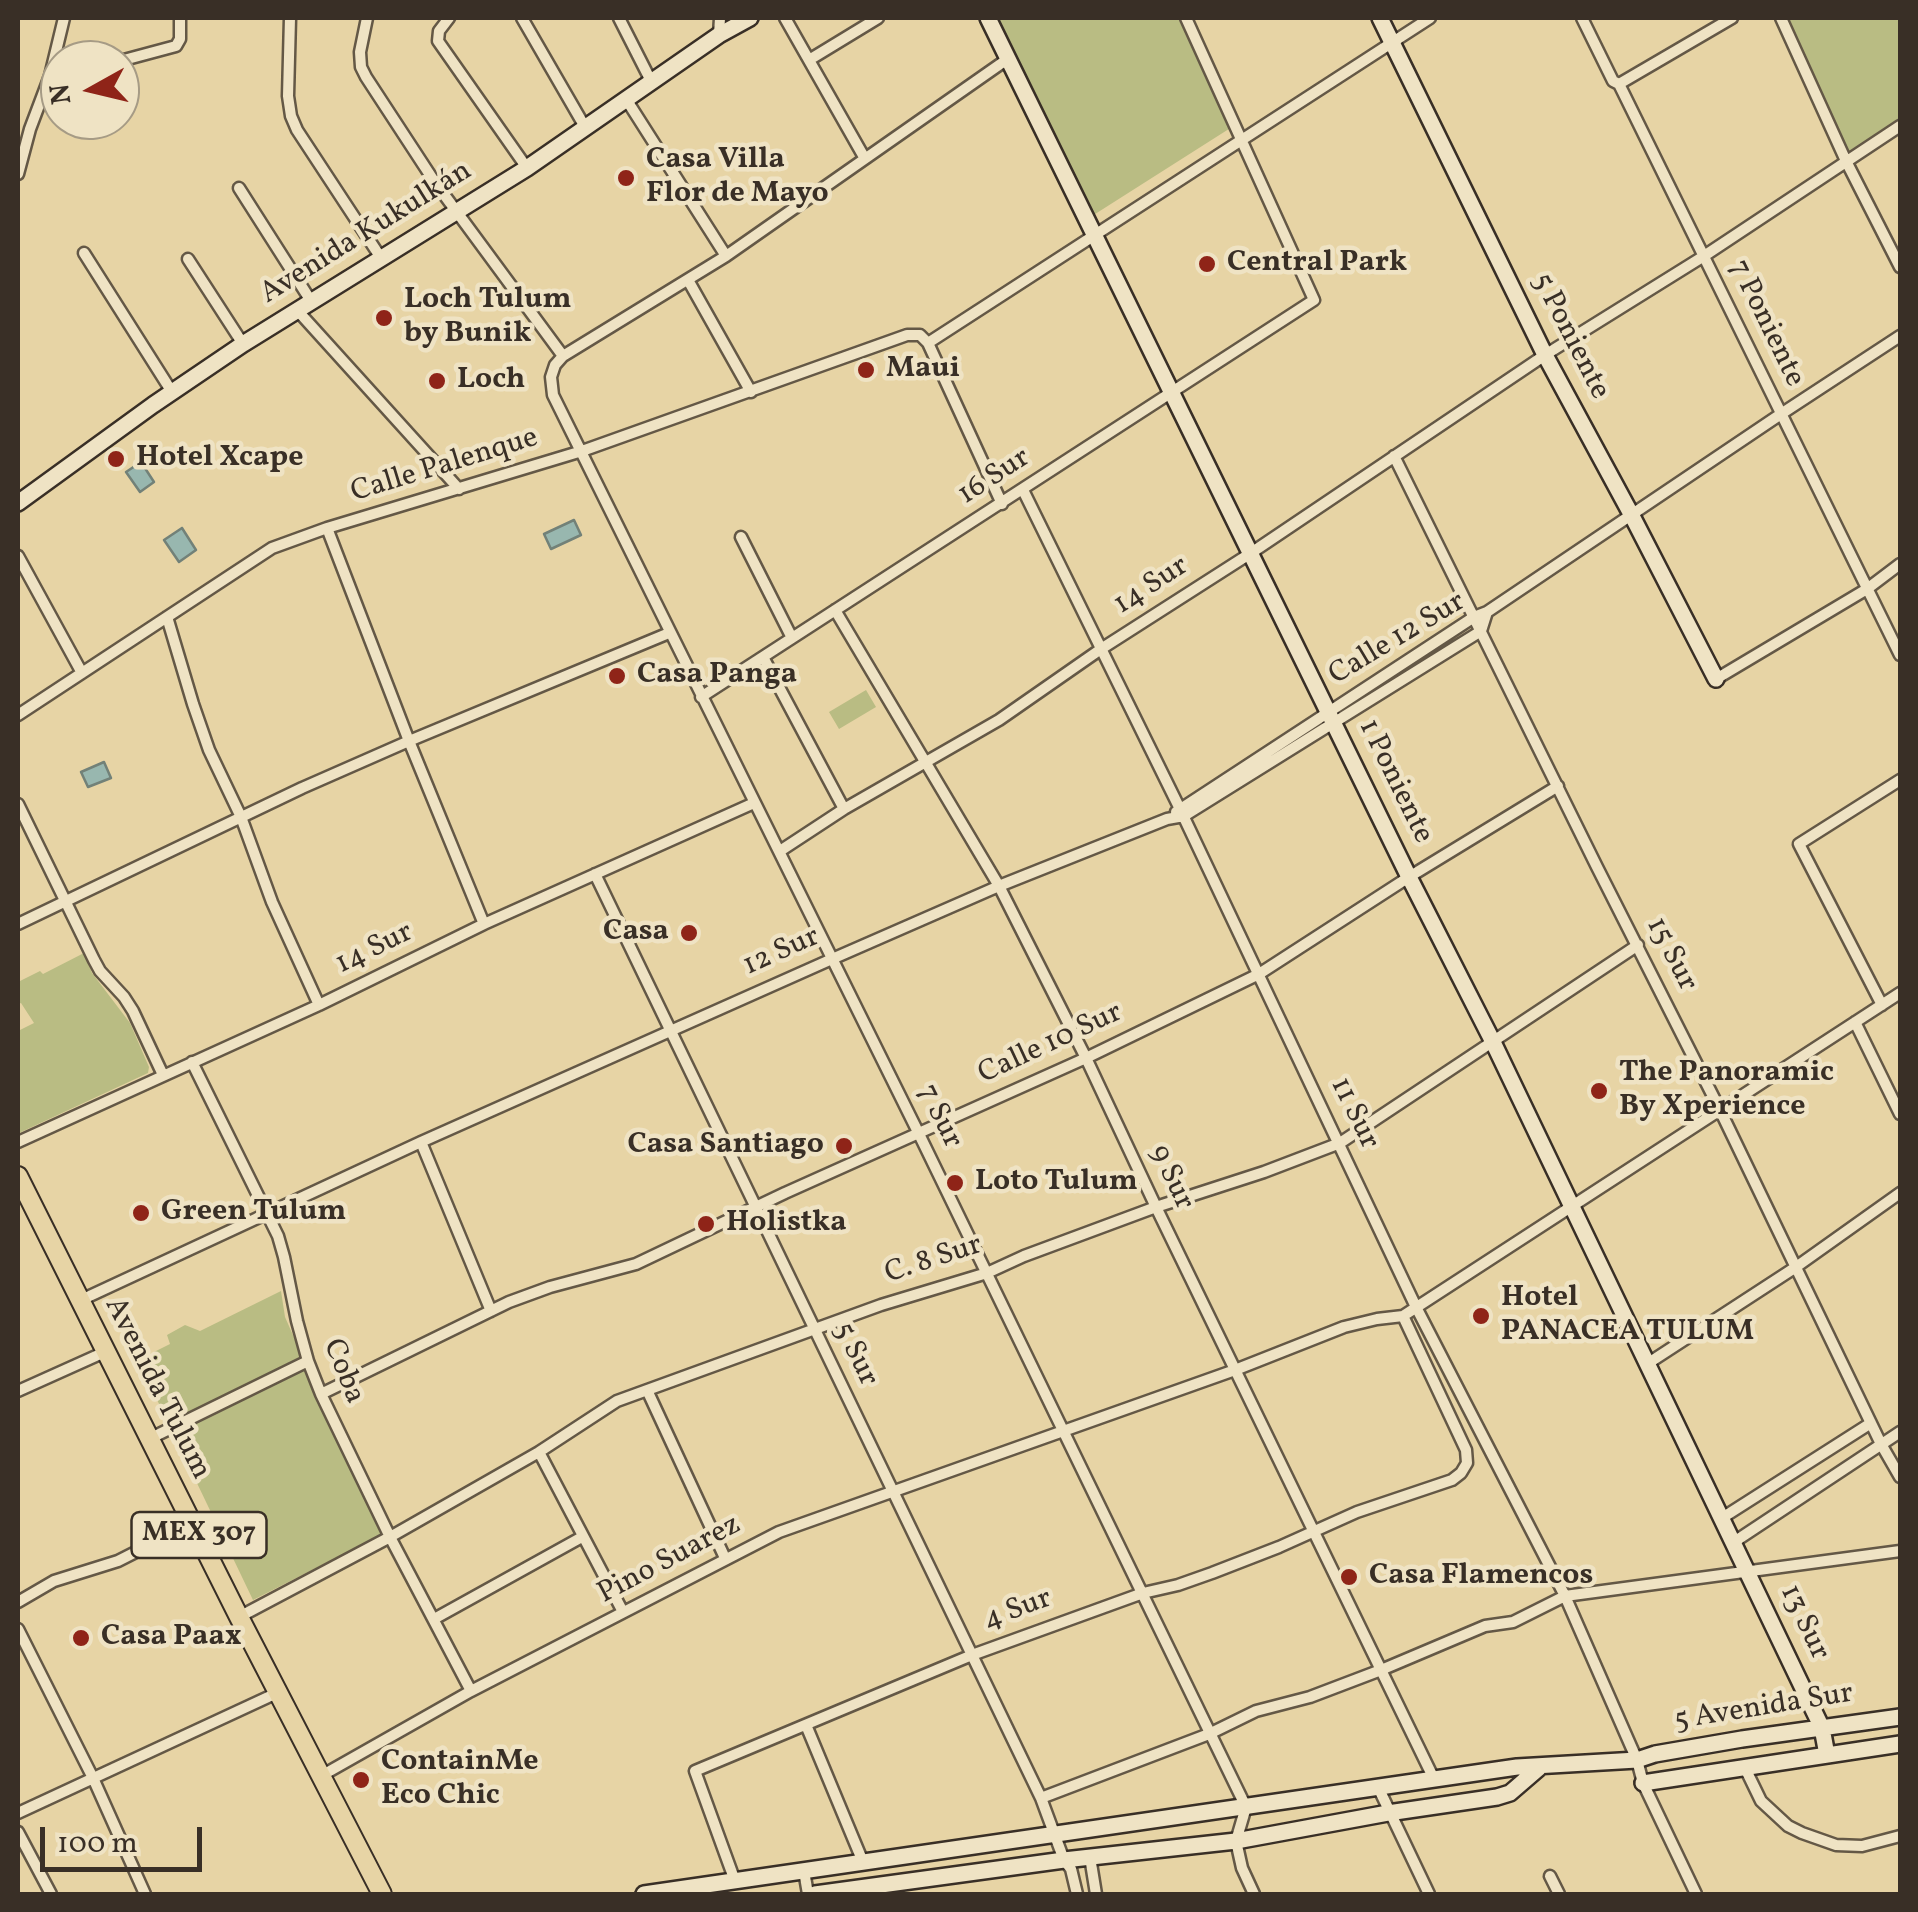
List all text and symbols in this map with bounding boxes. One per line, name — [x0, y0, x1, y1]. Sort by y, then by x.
north arrow — [40, 40, 140, 140]
text: N — [41, 81, 83, 107]
place label: Casa Villa Flor de Mayo — [646, 143, 829, 214]
street label: Avenida Kukulkán — [255, 154, 479, 314]
marker: Casa Villa Flor de Mayo — [615, 167, 637, 189]
place label: Central Park — [1227, 246, 1407, 282]
marker: Central Park — [1196, 253, 1218, 275]
street label: 7 Poniente — [1719, 255, 1811, 393]
street label: 5 Poniente — [1522, 268, 1616, 406]
place label: Loch Tulum by Bunik — [404, 283, 572, 354]
marker: Loch Tulum by Bunik — [373, 307, 395, 329]
place label: Maui — [886, 352, 960, 388]
marker: Maui — [855, 359, 877, 381]
place label: Loch — [457, 363, 525, 399]
marker: Loch — [426, 370, 448, 392]
street label: Calle Palenque — [347, 421, 543, 513]
place label: Hotel Xcape — [136, 441, 304, 477]
street label: 16 Sur — [952, 441, 1038, 515]
marker: Hotel Xcape — [105, 448, 127, 470]
street label: 14 Sur — [1108, 550, 1196, 624]
street label: Calle 12 Sur — [1323, 585, 1473, 695]
place label: Casa Panga — [637, 658, 797, 694]
marker: Casa Panga — [606, 665, 628, 687]
street label: 1 Poniente — [1348, 714, 1440, 850]
street label: 15 Sur — [1636, 912, 1704, 998]
place label: Casa — [603, 915, 669, 951]
street label: 14 Sur — [330, 916, 420, 984]
street label: 12 Sur — [738, 920, 826, 986]
marker: Casa — [678, 922, 700, 944]
street label: Calle 10 Sur — [973, 996, 1129, 1094]
place label: The Panoramic By Xperience — [1619, 1056, 1834, 1126]
street label: 11 Sur — [1320, 1072, 1386, 1156]
street label: 7 Sur — [907, 1079, 969, 1155]
marker: The Panoramic By Xperience — [1588, 1080, 1610, 1102]
place label: Casa Santiago — [628, 1128, 824, 1164]
marker: Casa Santiago — [833, 1135, 855, 1157]
street label: 9 Sur — [1139, 1140, 1201, 1216]
place label: Loto Tulum — [975, 1165, 1138, 1201]
marker: Loto Tulum — [944, 1172, 966, 1194]
place label: Green Tulum — [161, 1195, 346, 1231]
marker: Green Tulum — [130, 1202, 152, 1224]
place label: Holistka — [726, 1206, 847, 1242]
marker: Holistka — [695, 1213, 717, 1235]
street label: C. 8 Sur — [881, 1228, 987, 1294]
place label: Hotel PANACEA TULUM — [1501, 1281, 1754, 1352]
street label: Avenida Tulum — [95, 1292, 217, 1486]
marker: Hotel PANACEA TULUM — [1470, 1305, 1492, 1327]
street label: 5 Sur — [823, 1317, 885, 1393]
street label: Coba — [313, 1334, 371, 1410]
street label: Pino Suarez — [592, 1508, 748, 1614]
road number: MEX 307 — [132, 1512, 266, 1558]
place label: Casa Flamencos — [1369, 1559, 1593, 1595]
marker: Casa Flamencos — [1338, 1566, 1360, 1588]
street label: 13 Sur — [1770, 1580, 1836, 1666]
street label: 4 Sur — [979, 1582, 1057, 1640]
place label: Casa Paax — [101, 1620, 242, 1656]
marker: Casa Paax — [70, 1627, 92, 1649]
street label: 5 Avenida Sur — [1672, 1677, 1856, 1741]
place label: ContainMe Eco Chic — [381, 1745, 539, 1816]
marker: ContainMe Eco Chic — [350, 1769, 372, 1791]
scale bar — [45, 1807, 208, 1869]
text: 100 m — [57, 1823, 138, 1865]

